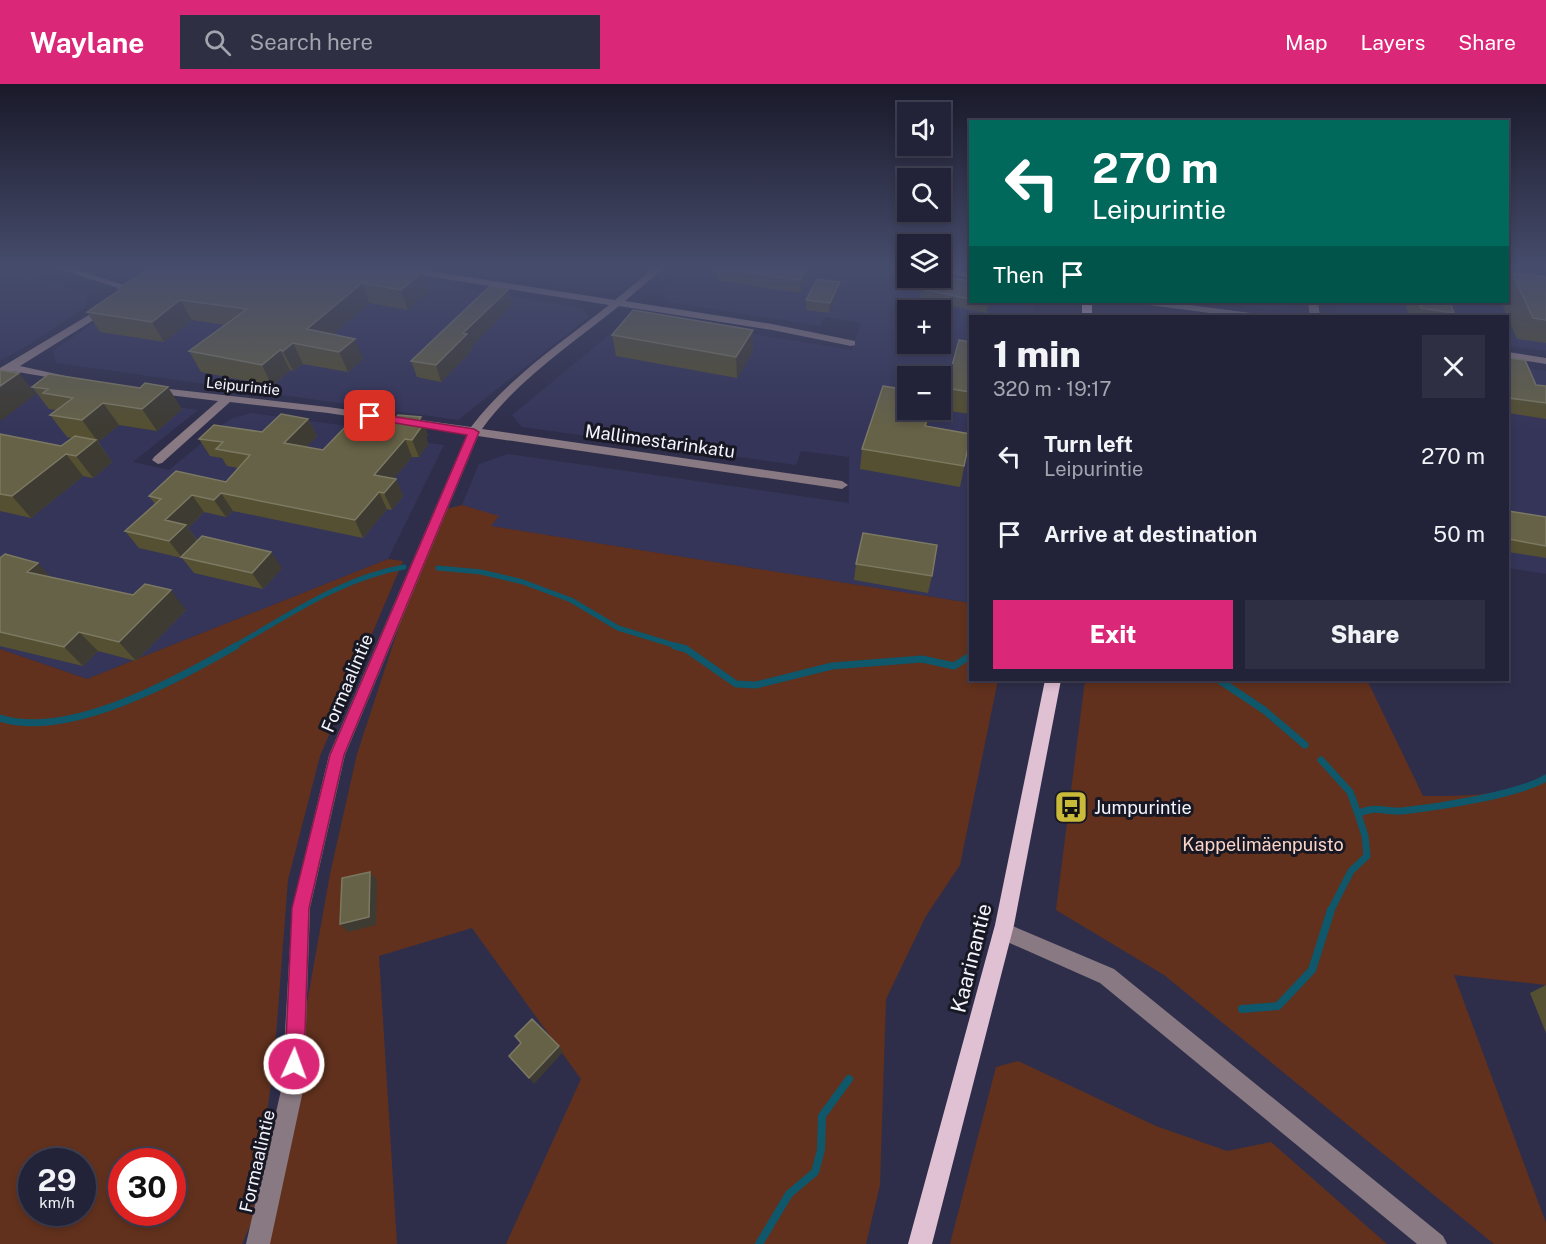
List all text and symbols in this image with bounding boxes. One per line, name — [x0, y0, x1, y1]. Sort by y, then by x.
search box — [180, 15, 600, 69]
text: Waylane — [30, 26, 144, 59]
icon: search — [201, 26, 234, 59]
text: Search here — [249, 29, 373, 55]
text: Map — [1285, 30, 1328, 55]
text: Layers — [1361, 30, 1425, 55]
text: Share — [1458, 30, 1516, 55]
map controls — [897, 102, 951, 420]
button: sound — [897, 102, 951, 156]
text: 270 m — [1092, 143, 1219, 192]
icon: left — [993, 144, 1071, 222]
button: search — [897, 168, 951, 222]
text: Leipurintie — [1092, 193, 1226, 225]
button: layers — [897, 234, 951, 288]
icon: arrive — [1056, 258, 1089, 291]
text: Then — [993, 262, 1044, 288]
button: + — [897, 300, 951, 354]
text: 1 min — [993, 333, 1081, 375]
button: close — [1422, 335, 1485, 398]
button: − — [897, 366, 951, 420]
street label: Leipurintie — [205, 374, 281, 398]
text: 320 m · 19:17 — [993, 377, 1111, 401]
pin — [344, 390, 395, 441]
icon: arrive — [353, 399, 386, 432]
street label: Mallimestarinkatu — [584, 420, 736, 462]
text: Turn left — [1044, 431, 1133, 457]
icon: left — [993, 440, 1026, 473]
text: 270 m — [1421, 443, 1485, 469]
text: Leipurintie — [1044, 457, 1143, 481]
icon: arrive — [993, 518, 1026, 551]
text: Arrive at destination — [1044, 521, 1257, 547]
text: 50 m — [1433, 521, 1485, 547]
button: Exit — [993, 600, 1233, 669]
button: Share — [1245, 600, 1485, 669]
street label: Formaalintie — [317, 631, 377, 735]
bus stop icon: Jumpurintie — [1053, 789, 1089, 825]
place label: Jumpurintie — [1094, 797, 1192, 818]
park label: Kappelimäenpuisto — [1182, 834, 1344, 855]
street label: Kaarinantie — [945, 901, 997, 1015]
position arrow — [262, 1032, 326, 1096]
street label: Formaalintie — [235, 1108, 279, 1214]
speed limit sign: 30 — [108, 1148, 186, 1226]
text: 29 — [38, 1162, 76, 1198]
text: km/h — [39, 1194, 75, 1211]

